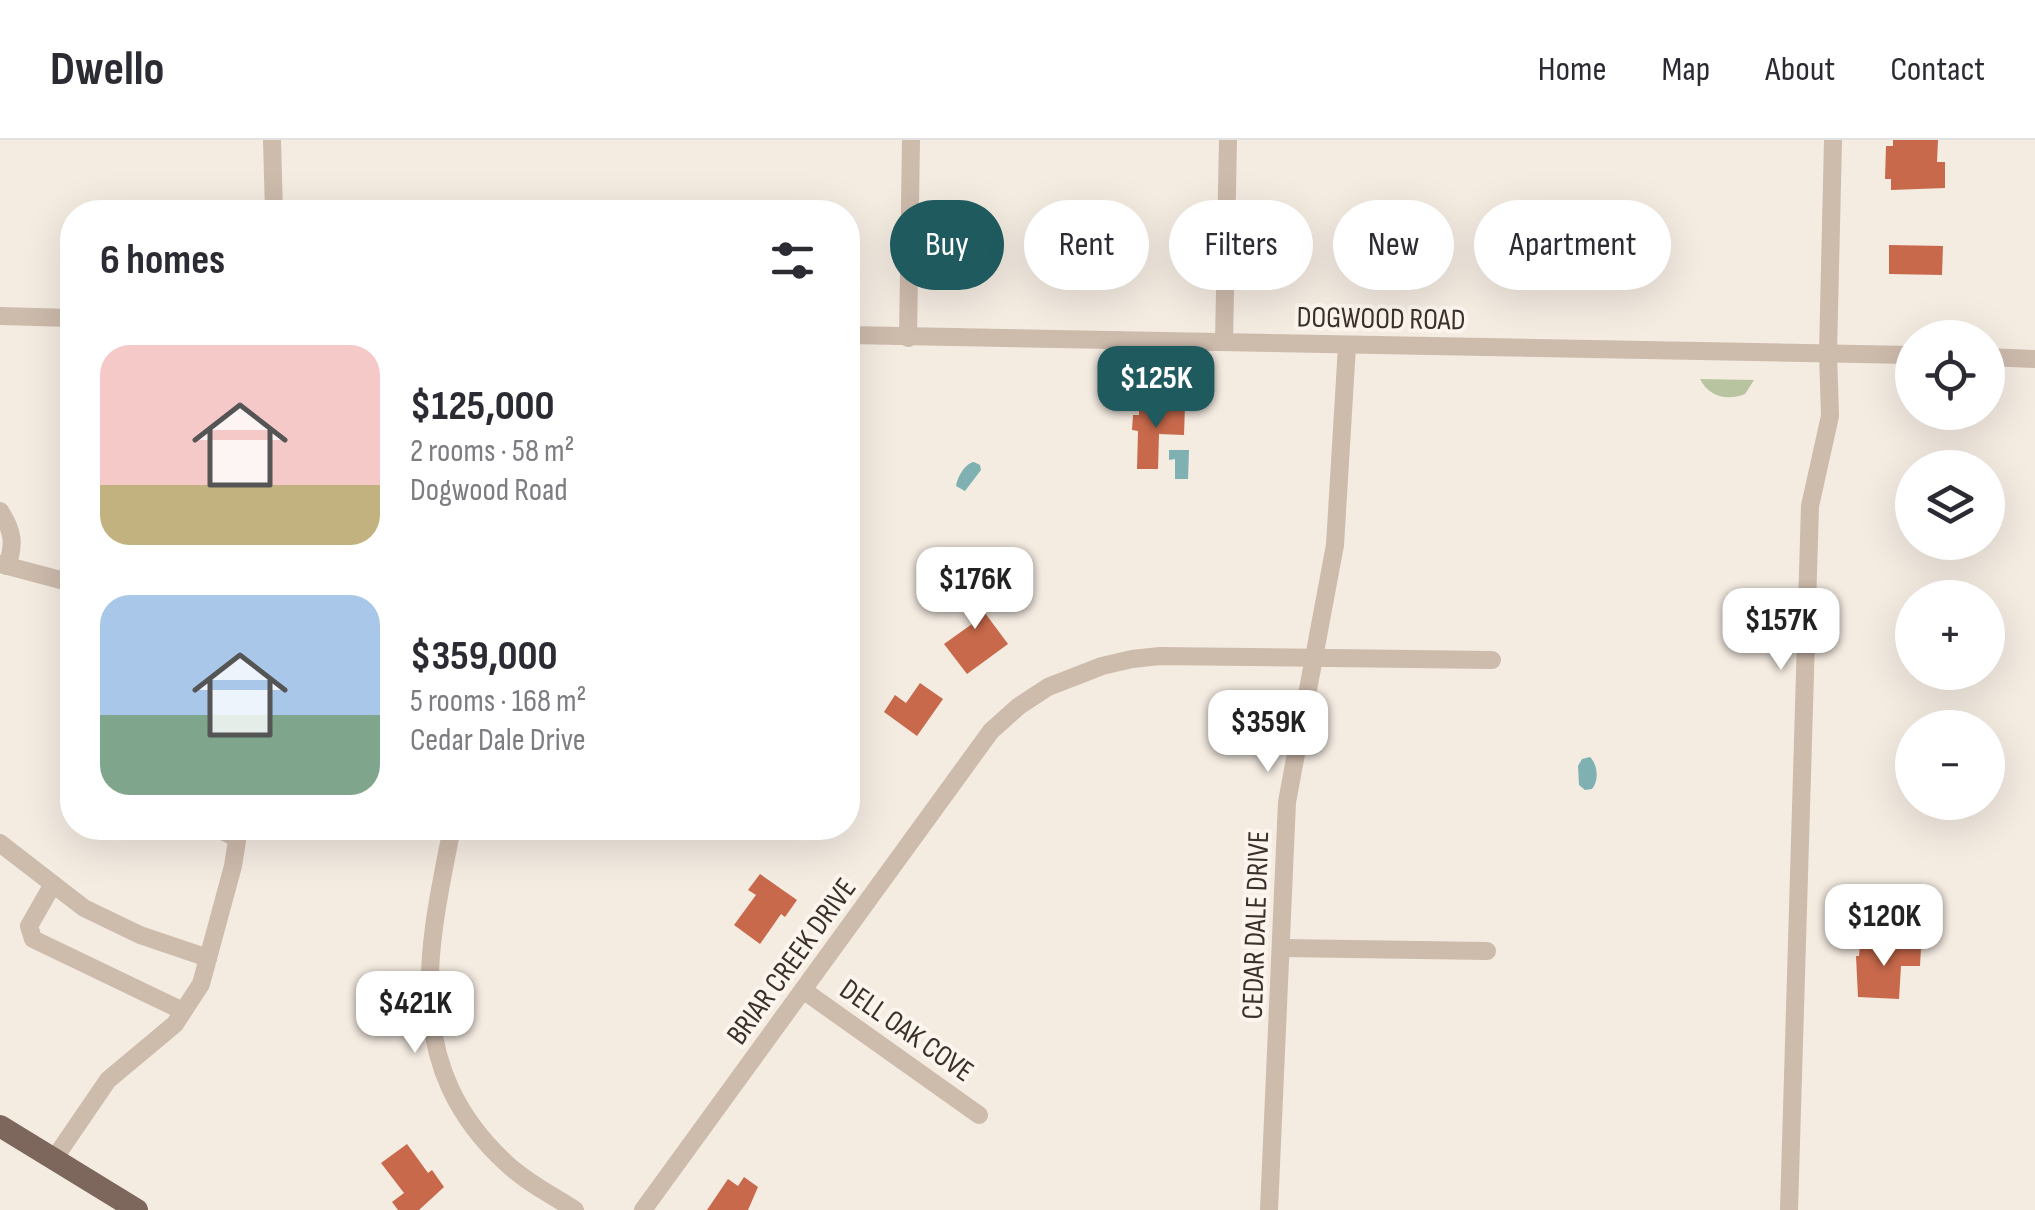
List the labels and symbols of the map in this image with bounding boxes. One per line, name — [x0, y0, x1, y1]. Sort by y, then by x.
street label: DOGWOOD ROAD — [1296, 300, 1466, 338]
pin: $125K — [1086, 346, 1226, 431]
pin: $176K — [905, 547, 1045, 632]
pin: $157K — [1711, 588, 1851, 673]
pin: $359K — [1198, 690, 1338, 775]
street label: CEDAR DALE DRIVE — [1235, 830, 1277, 1020]
street label: BRIAR CREEK DRIVE — [719, 871, 864, 1052]
pin: $120K — [1814, 884, 1954, 969]
pin: $421K — [345, 971, 485, 1056]
street label: DELL OAK COVE — [833, 972, 980, 1090]

